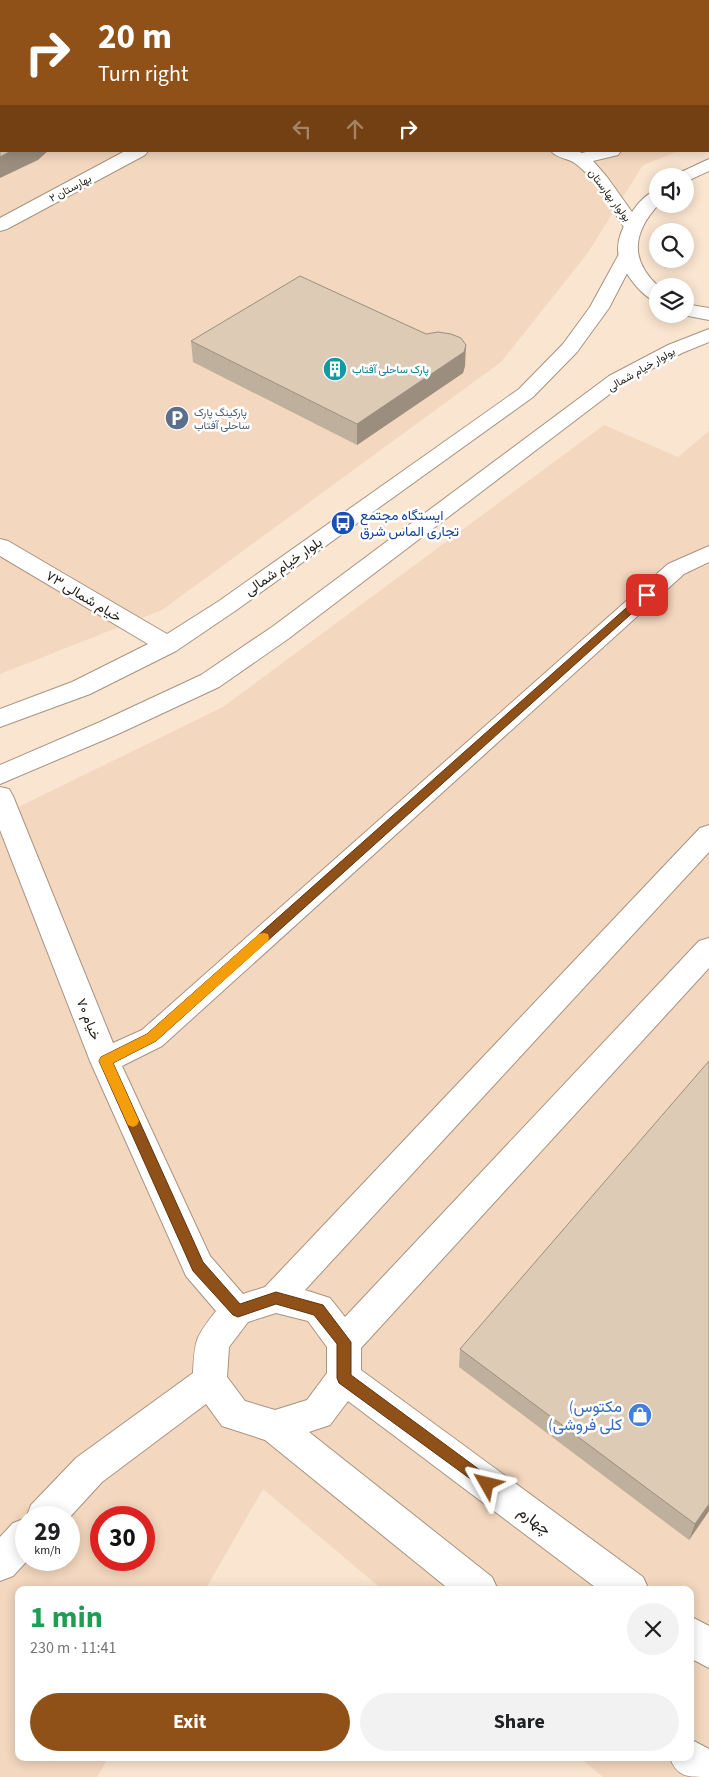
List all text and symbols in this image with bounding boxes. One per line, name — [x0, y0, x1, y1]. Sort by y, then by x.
text: 20 m — [98, 12, 172, 62]
icon: right — [15, 20, 80, 85]
text: Turn right — [98, 58, 188, 90]
icon: left — [288, 115, 316, 143]
icon: ahead — [341, 115, 369, 143]
icon: right — [394, 115, 422, 143]
street label: بولوار بهارستان — [585, 166, 634, 225]
map controls — [649, 168, 694, 323]
button: sound — [649, 168, 694, 213]
street label: بهارستان ۲ — [47, 171, 94, 206]
button: search — [649, 223, 694, 268]
button: layers — [649, 278, 694, 323]
street label: بولوار خیام شمالی — [605, 344, 678, 395]
building icon: پارک ساحلی آفتاب — [322, 356, 348, 382]
place label: پارک ساحلی آفتاب — [352, 362, 429, 377]
parking icon: پارکینگ پارک ساحلی آفتاب — [164, 405, 190, 431]
place label: پارکینگ پارک ساحلی آفتاب — [194, 405, 250, 433]
place label: ایستگاه مجتمع تجاری الماس شرق — [360, 506, 459, 542]
bus stop icon: ایستگاه مجتمع تجاری الماس شرق — [330, 510, 356, 536]
street label: بلوار خیام شمالی — [241, 533, 326, 601]
street label: خیام شمالی ۷۳ — [42, 566, 125, 627]
pin — [626, 574, 668, 616]
icon: arrive — [633, 581, 661, 609]
street label: خیام ۷۰ — [71, 996, 105, 1043]
place label: (مکتوس (کلی فروشی — [548, 1396, 622, 1436]
shop icon: (مکتوس (کلی فروشی — [627, 1402, 653, 1428]
position arrow — [460, 1457, 512, 1509]
street label: چهارم — [513, 1501, 556, 1541]
speed limit sign: 30 — [90, 1506, 155, 1571]
text: 29 — [34, 1514, 61, 1550]
text: km/h — [34, 1542, 61, 1559]
text: 1 min — [30, 1596, 103, 1639]
button: close — [627, 1603, 679, 1655]
text: 230 m · 11:41 — [30, 1637, 117, 1659]
button: Exit — [30, 1693, 350, 1751]
button: Share — [360, 1693, 679, 1751]

